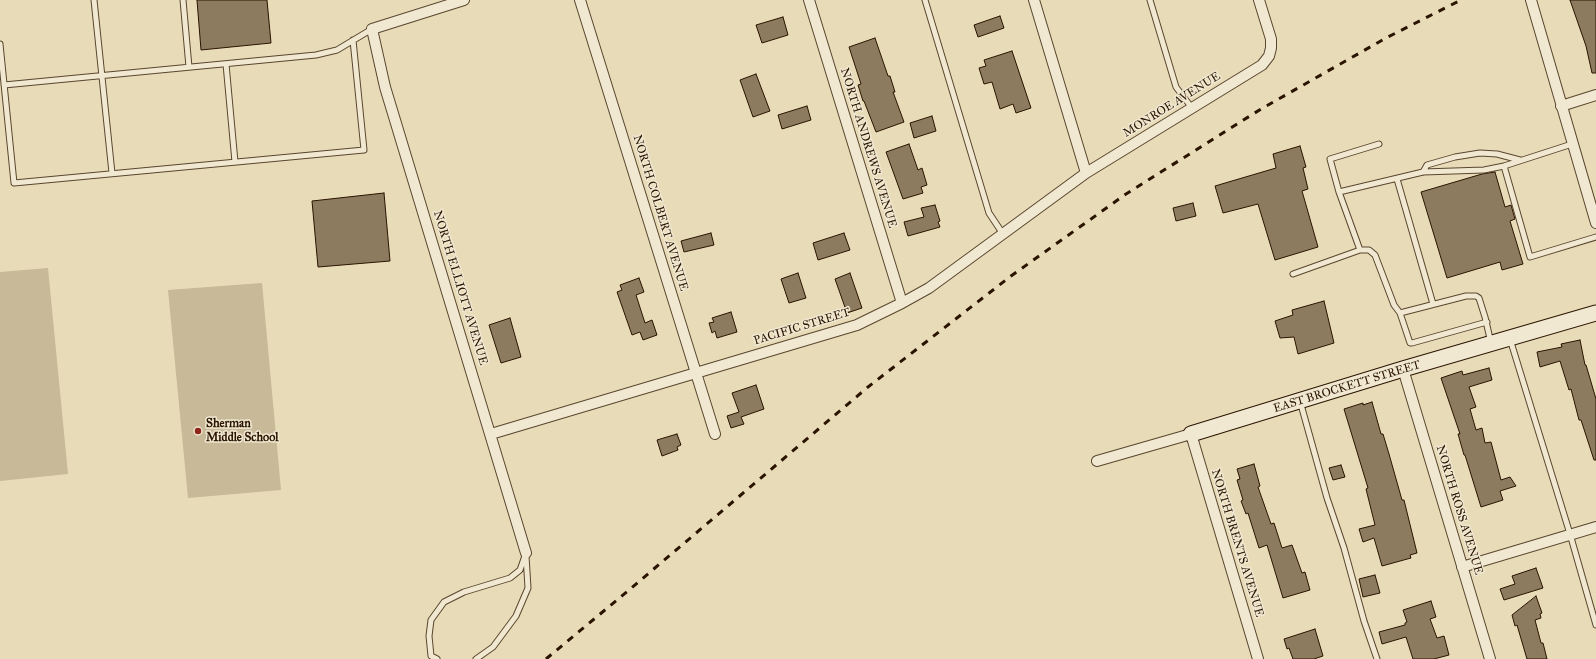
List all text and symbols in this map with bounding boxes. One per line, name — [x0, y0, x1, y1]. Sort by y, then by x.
street label: NORTH ANDREWS AVENUE — [837, 66, 899, 230]
street label: MONROE AVENUE — [1121, 69, 1223, 141]
street label: NORTH COLBERT AVENUE — [629, 133, 691, 293]
street label: NORTH ELLIOTT AVENUE — [430, 209, 490, 367]
street label: PACIFIC STREET — [752, 305, 852, 349]
street label: EAST BROCKETT STREET — [1272, 358, 1422, 416]
place label: Sherman Middle School — [206, 417, 279, 445]
marker: Sherman Middle School — [193, 426, 203, 436]
street label: NORTH ROSS AVENUE — [1432, 444, 1486, 576]
street label: NORTH BRENTS AVENUE — [1208, 467, 1266, 619]

